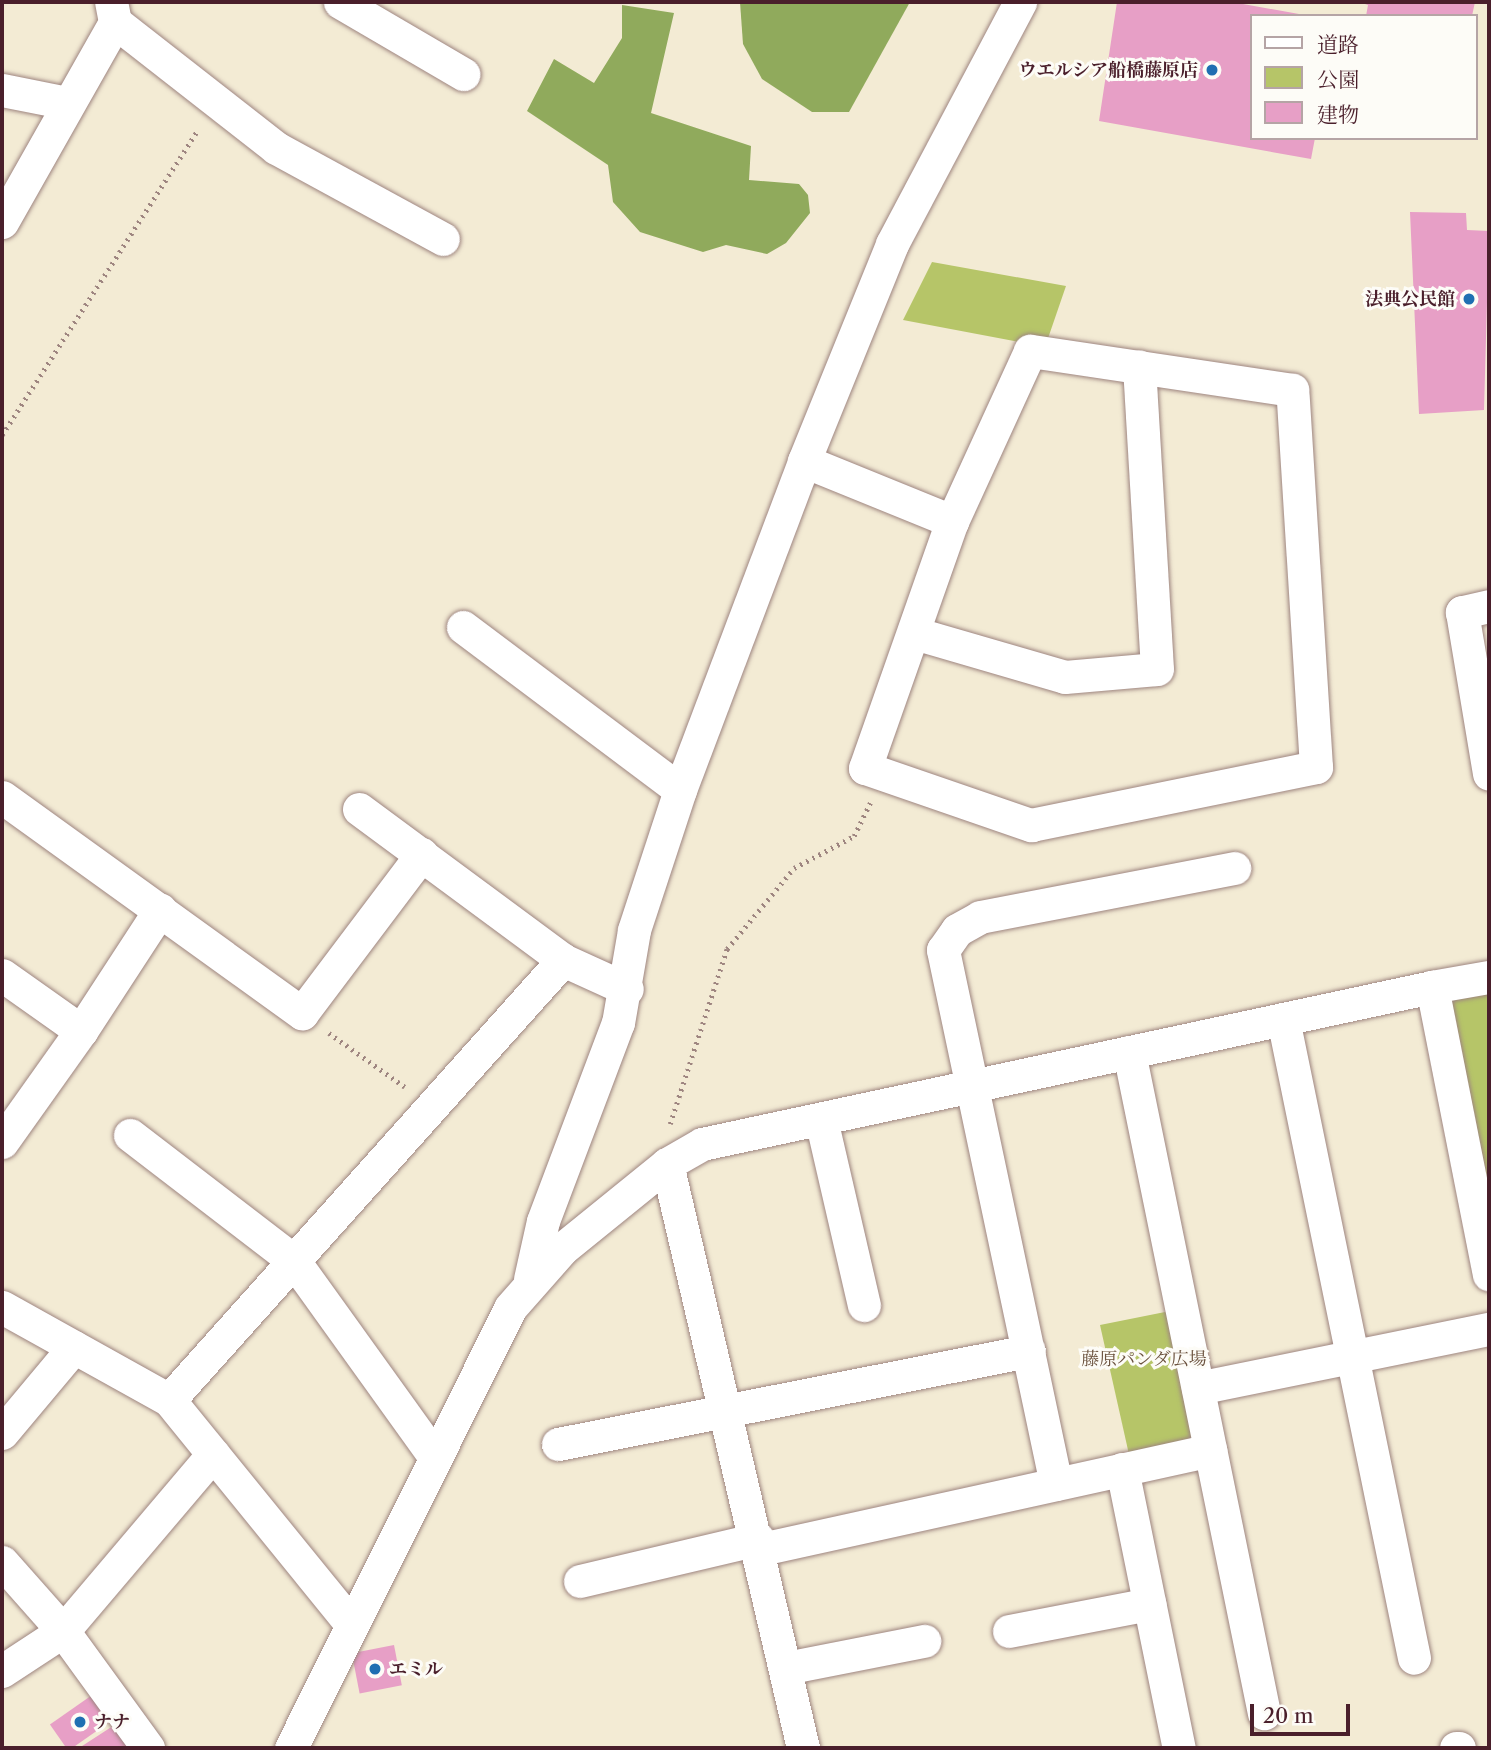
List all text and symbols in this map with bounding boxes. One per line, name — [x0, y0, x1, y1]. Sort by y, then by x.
legend — [1250, 14, 1477, 140]
text: 道路 — [1317, 32, 1359, 57]
place label: ウエルシア船橋藤原店 — [1018, 59, 1198, 81]
marker: ウエルシア船橋藤原店 — [1204, 62, 1220, 78]
text: 公園 — [1317, 67, 1359, 92]
text: 建物 — [1317, 102, 1359, 127]
place label: 法典公民館 — [1365, 288, 1455, 310]
marker: 法典公民館 — [1461, 291, 1477, 307]
park label: 藤原パンダ広場 — [1081, 1348, 1207, 1370]
place label: エミル — [389, 1658, 443, 1680]
marker: エミル — [367, 1661, 383, 1677]
scale bar — [1253, 1690, 1353, 1734]
text: 20 m — [1263, 1703, 1314, 1728]
place label: ナナ — [94, 1711, 130, 1733]
marker: ナナ — [72, 1714, 88, 1730]

